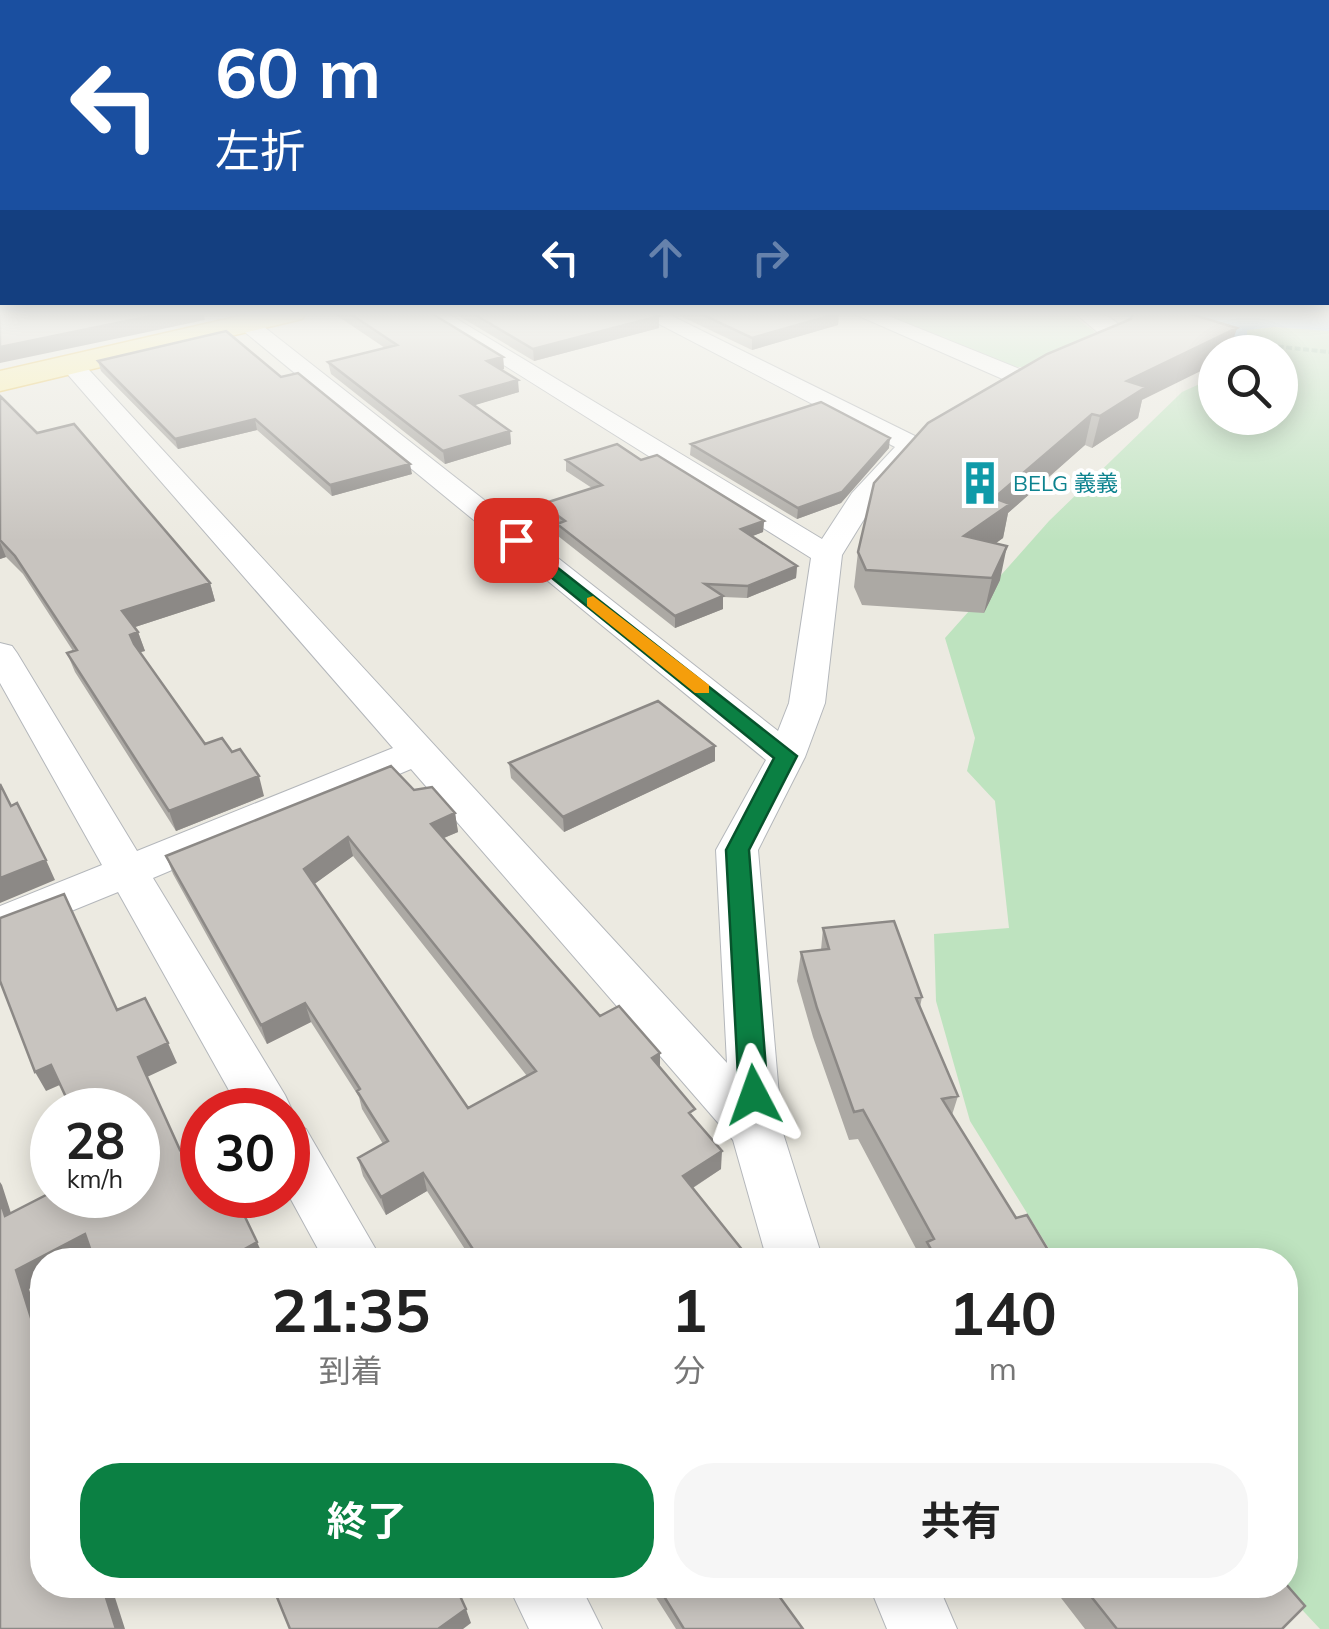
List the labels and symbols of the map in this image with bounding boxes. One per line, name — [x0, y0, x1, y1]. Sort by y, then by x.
building icon: BELG 義義 — [956, 459, 1004, 507]
place label: BELG 義義 — [1013, 469, 1118, 497]
pin — [474, 498, 559, 583]
position arrow — [702, 1043, 806, 1147]
speed limit sign: 30 — [180, 1088, 310, 1218]

